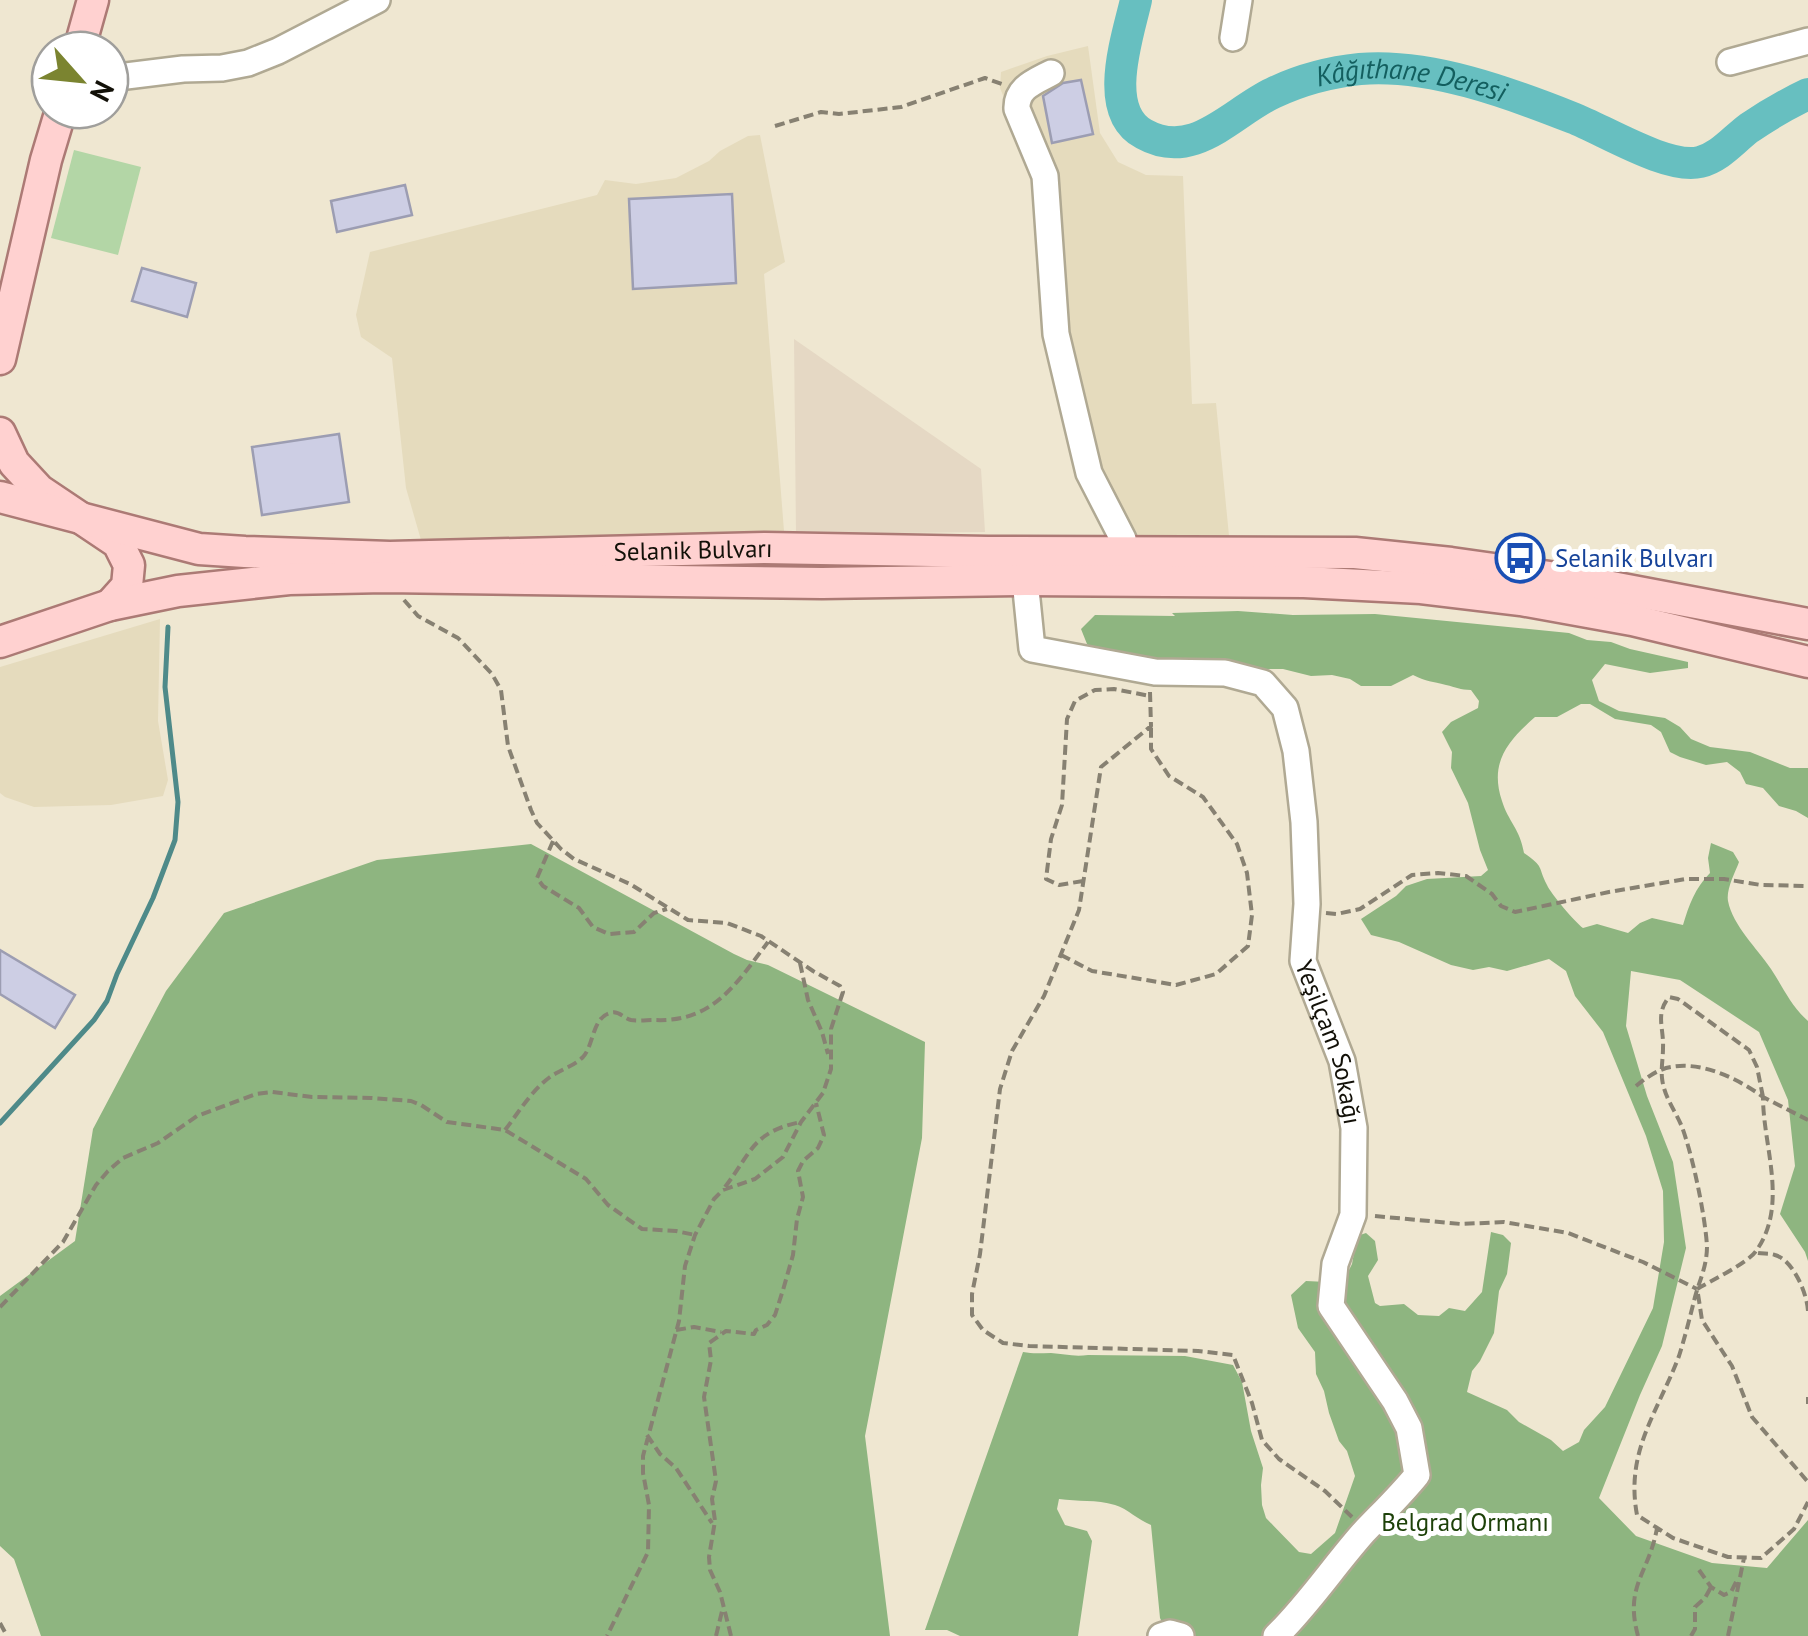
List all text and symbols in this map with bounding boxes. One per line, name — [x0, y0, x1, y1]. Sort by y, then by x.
north arrow — [30, 30, 130, 130]
water label: Kâğıthane Deresi — [1311, 49, 1512, 110]
text: N — [82, 75, 123, 108]
street label: Selanik Bulvarı — [613, 532, 773, 568]
bus stop icon: Selanik Bulvarı — [1494, 532, 1546, 584]
place label: Selanik Bulvarı — [1555, 542, 1714, 574]
street label: Yeşilçam Sokağı — [1288, 956, 1369, 1127]
park label: Belgrad Ormanı — [1381, 1506, 1549, 1538]

